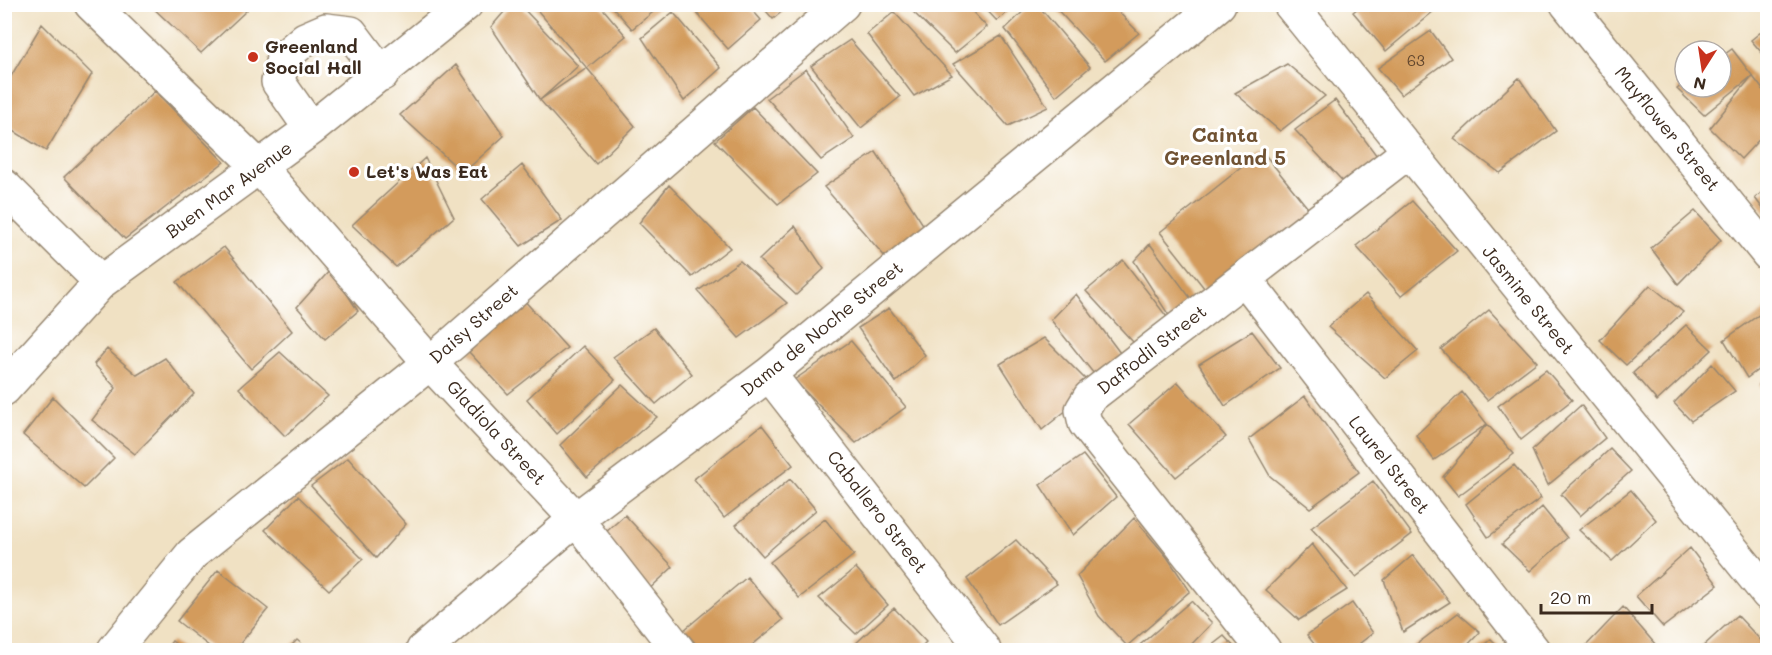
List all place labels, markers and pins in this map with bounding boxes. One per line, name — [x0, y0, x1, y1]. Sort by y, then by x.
place label: Greenland Social Hall — [265, 34, 362, 79]
marker: Greenland Social Hall — [246, 50, 260, 64]
place label: Let's Was Eat — [366, 159, 488, 183]
marker: Let's Was Eat — [347, 165, 361, 179]

